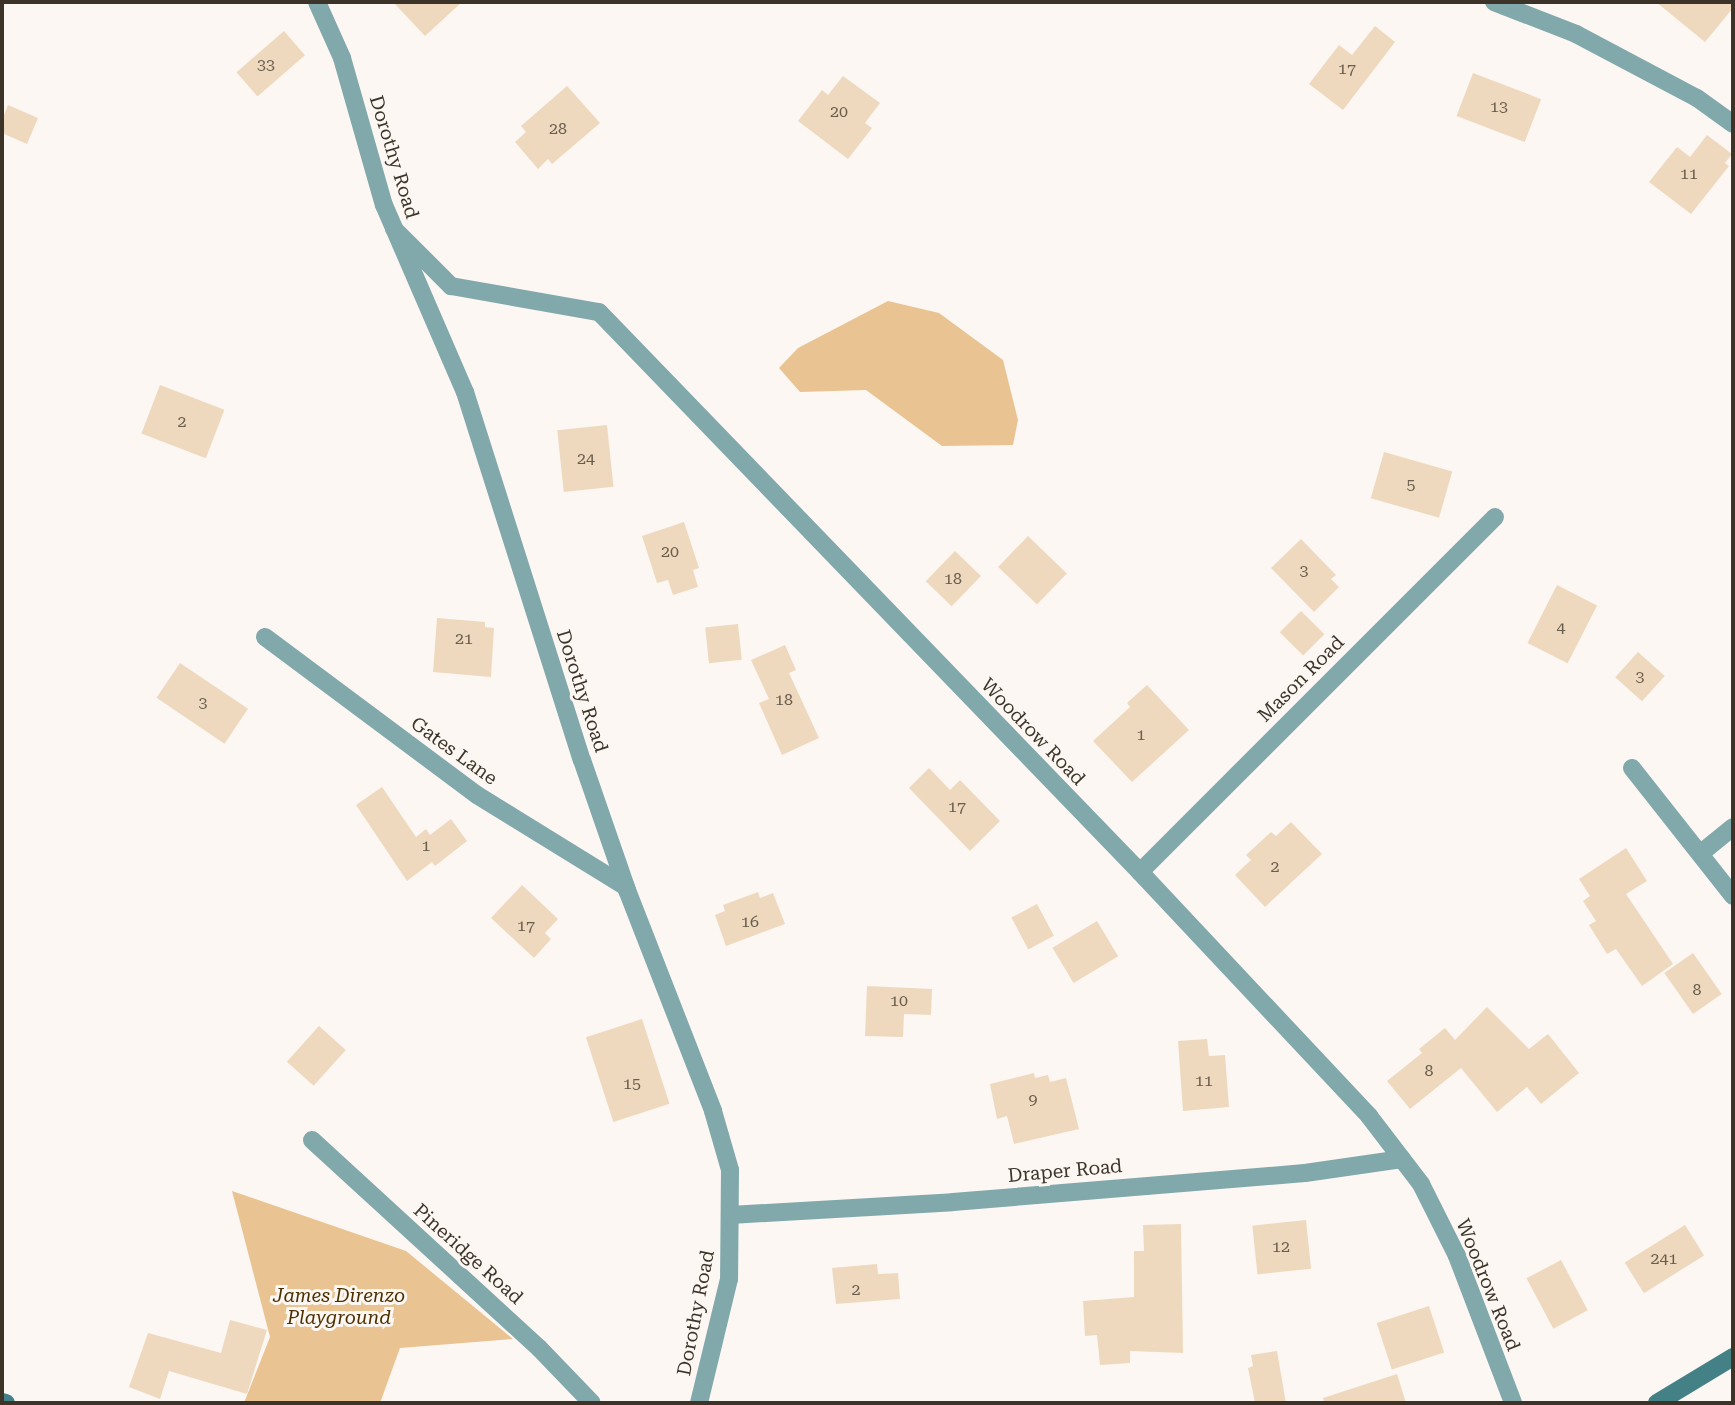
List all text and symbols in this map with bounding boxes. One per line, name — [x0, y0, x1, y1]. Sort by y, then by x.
house number: 33 — [257, 55, 275, 75]
house number: 17 — [1338, 59, 1356, 79]
street label: Dorothy Road — [364, 93, 424, 221]
house number: 13 — [1490, 97, 1508, 117]
house number: 20 — [830, 102, 848, 122]
house number: 28 — [549, 119, 567, 139]
house number: 11 — [1680, 164, 1698, 184]
house number: 2 — [178, 412, 186, 432]
house number: 24 — [577, 449, 595, 469]
house number: 5 — [1407, 475, 1415, 495]
house number: 20 — [661, 542, 679, 562]
house number: 3 — [1300, 561, 1308, 581]
house number: 18 — [944, 569, 962, 589]
house number: 4 — [1557, 618, 1565, 638]
street label: Dorothy Road — [551, 627, 613, 755]
house number: 21 — [455, 629, 473, 649]
street label: Mason Road — [1253, 631, 1349, 727]
house number: 3 — [1636, 667, 1644, 687]
street label: Woodrow Road — [976, 674, 1090, 790]
house number: 18 — [775, 690, 793, 710]
house number: 3 — [199, 693, 207, 713]
street label: Gates Lane — [406, 712, 502, 790]
house number: 1 — [1137, 725, 1145, 745]
house number: 17 — [948, 797, 966, 817]
house number: 1 — [422, 836, 430, 856]
house number: 2 — [1271, 857, 1279, 877]
house number: 16 — [741, 912, 759, 932]
house number: 17 — [517, 916, 535, 936]
house number: 8 — [1693, 980, 1701, 1000]
house number: 10 — [890, 991, 908, 1011]
house number: 8 — [1425, 1061, 1433, 1081]
house number: 11 — [1195, 1071, 1213, 1091]
house number: 15 — [623, 1074, 641, 1094]
house number: 9 — [1029, 1090, 1037, 1110]
street label: Draper Road — [1007, 1155, 1123, 1187]
street label: Pineridge Road — [409, 1199, 527, 1309]
street label: Woodrow Road — [1451, 1216, 1525, 1354]
house number: 12 — [1272, 1237, 1290, 1257]
street label: Dorothy Road — [673, 1248, 719, 1378]
house number: 241 — [1651, 1249, 1677, 1269]
house number: 2 — [852, 1280, 860, 1300]
park label: James Direnzo Playground — [273, 1285, 405, 1329]

